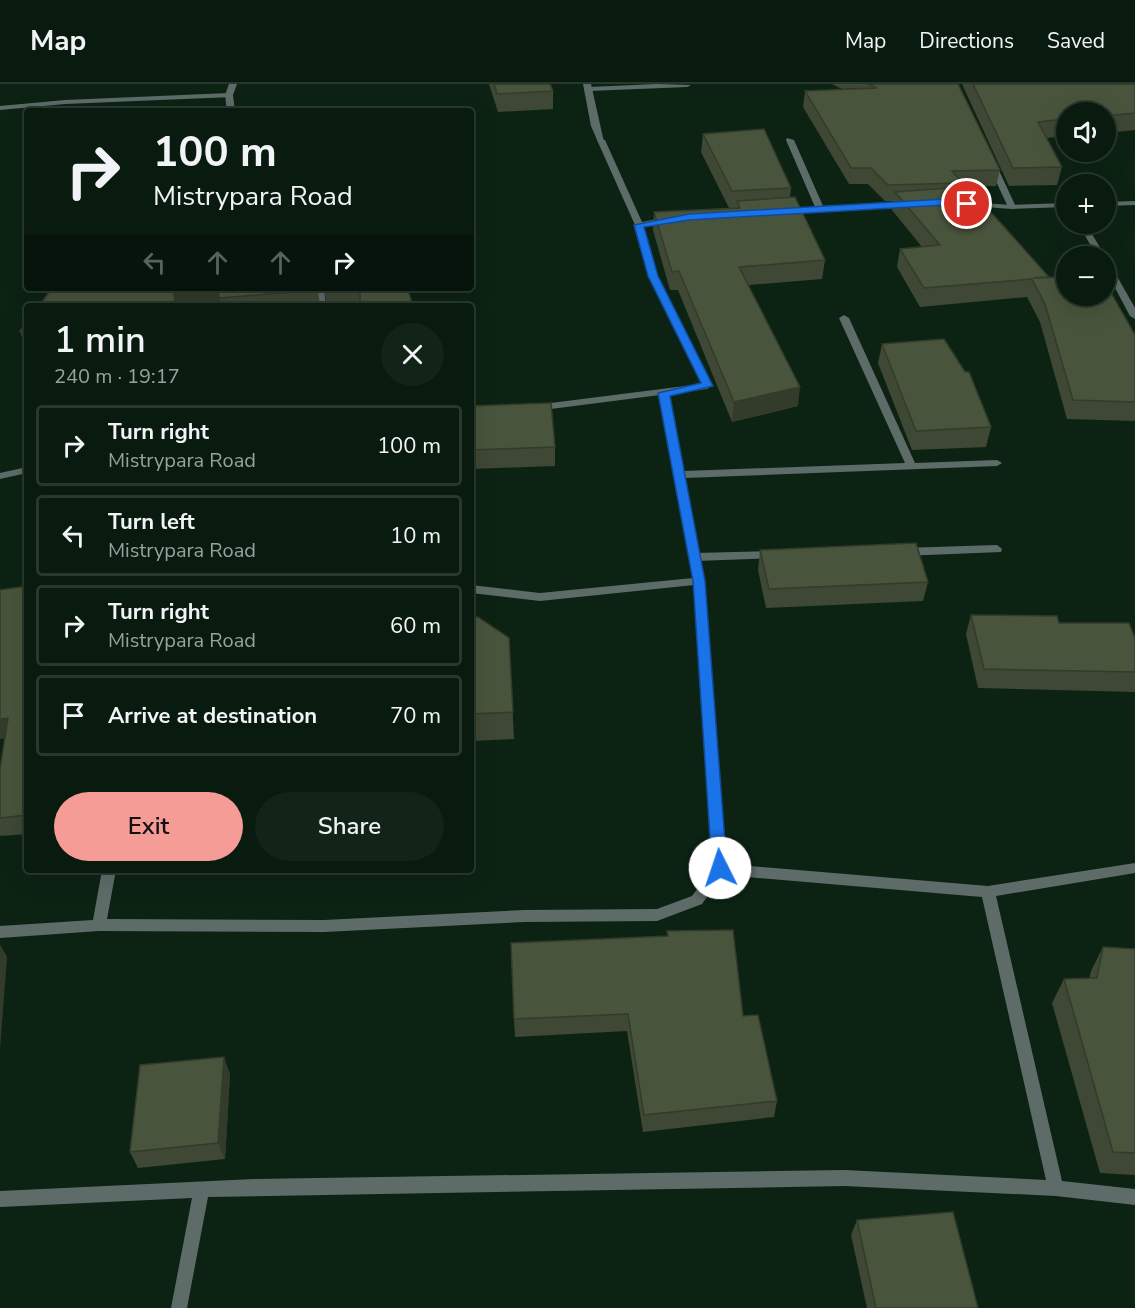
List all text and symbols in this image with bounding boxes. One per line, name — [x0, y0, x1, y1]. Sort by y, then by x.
text: Map — [30, 22, 86, 60]
text: Map — [845, 27, 886, 55]
text: Directions — [919, 27, 1014, 55]
text: Saved — [1047, 27, 1105, 55]
map controls — [1056, 102, 1116, 306]
button: sound — [1056, 102, 1116, 162]
text: 100 m — [153, 124, 277, 181]
icon: right — [54, 132, 132, 210]
button: + — [1056, 174, 1116, 234]
text: Mistrypara Road — [153, 178, 353, 215]
pin — [941, 178, 992, 229]
icon: arrive — [950, 187, 983, 220]
icon: left — [138, 246, 171, 279]
icon: ahead — [201, 246, 234, 279]
icon: ahead — [264, 246, 297, 279]
icon: right — [327, 246, 360, 279]
button: − — [1056, 246, 1116, 306]
text: 1 min — [54, 316, 146, 365]
button: close — [381, 323, 444, 386]
text: 240 m · 19:17 — [54, 363, 180, 390]
text: Turn right — [108, 417, 209, 447]
icon: right — [57, 429, 90, 462]
text: 100 m — [377, 431, 441, 461]
text: Mistrypara Road — [108, 447, 256, 474]
text: Turn left — [108, 507, 195, 537]
icon: left — [57, 519, 90, 552]
text: 10 m — [390, 521, 441, 551]
text: Mistrypara Road — [108, 537, 256, 564]
text: Turn right — [108, 597, 209, 627]
icon: right — [57, 609, 90, 642]
text: 60 m — [390, 611, 441, 641]
text: Mistrypara Road — [108, 627, 256, 654]
icon: arrive — [57, 699, 90, 732]
text: Arrive at destination — [108, 701, 317, 731]
text: 70 m — [390, 701, 441, 731]
button: Exit — [54, 792, 243, 861]
button: Share — [255, 792, 444, 861]
position arrow — [688, 836, 752, 900]

